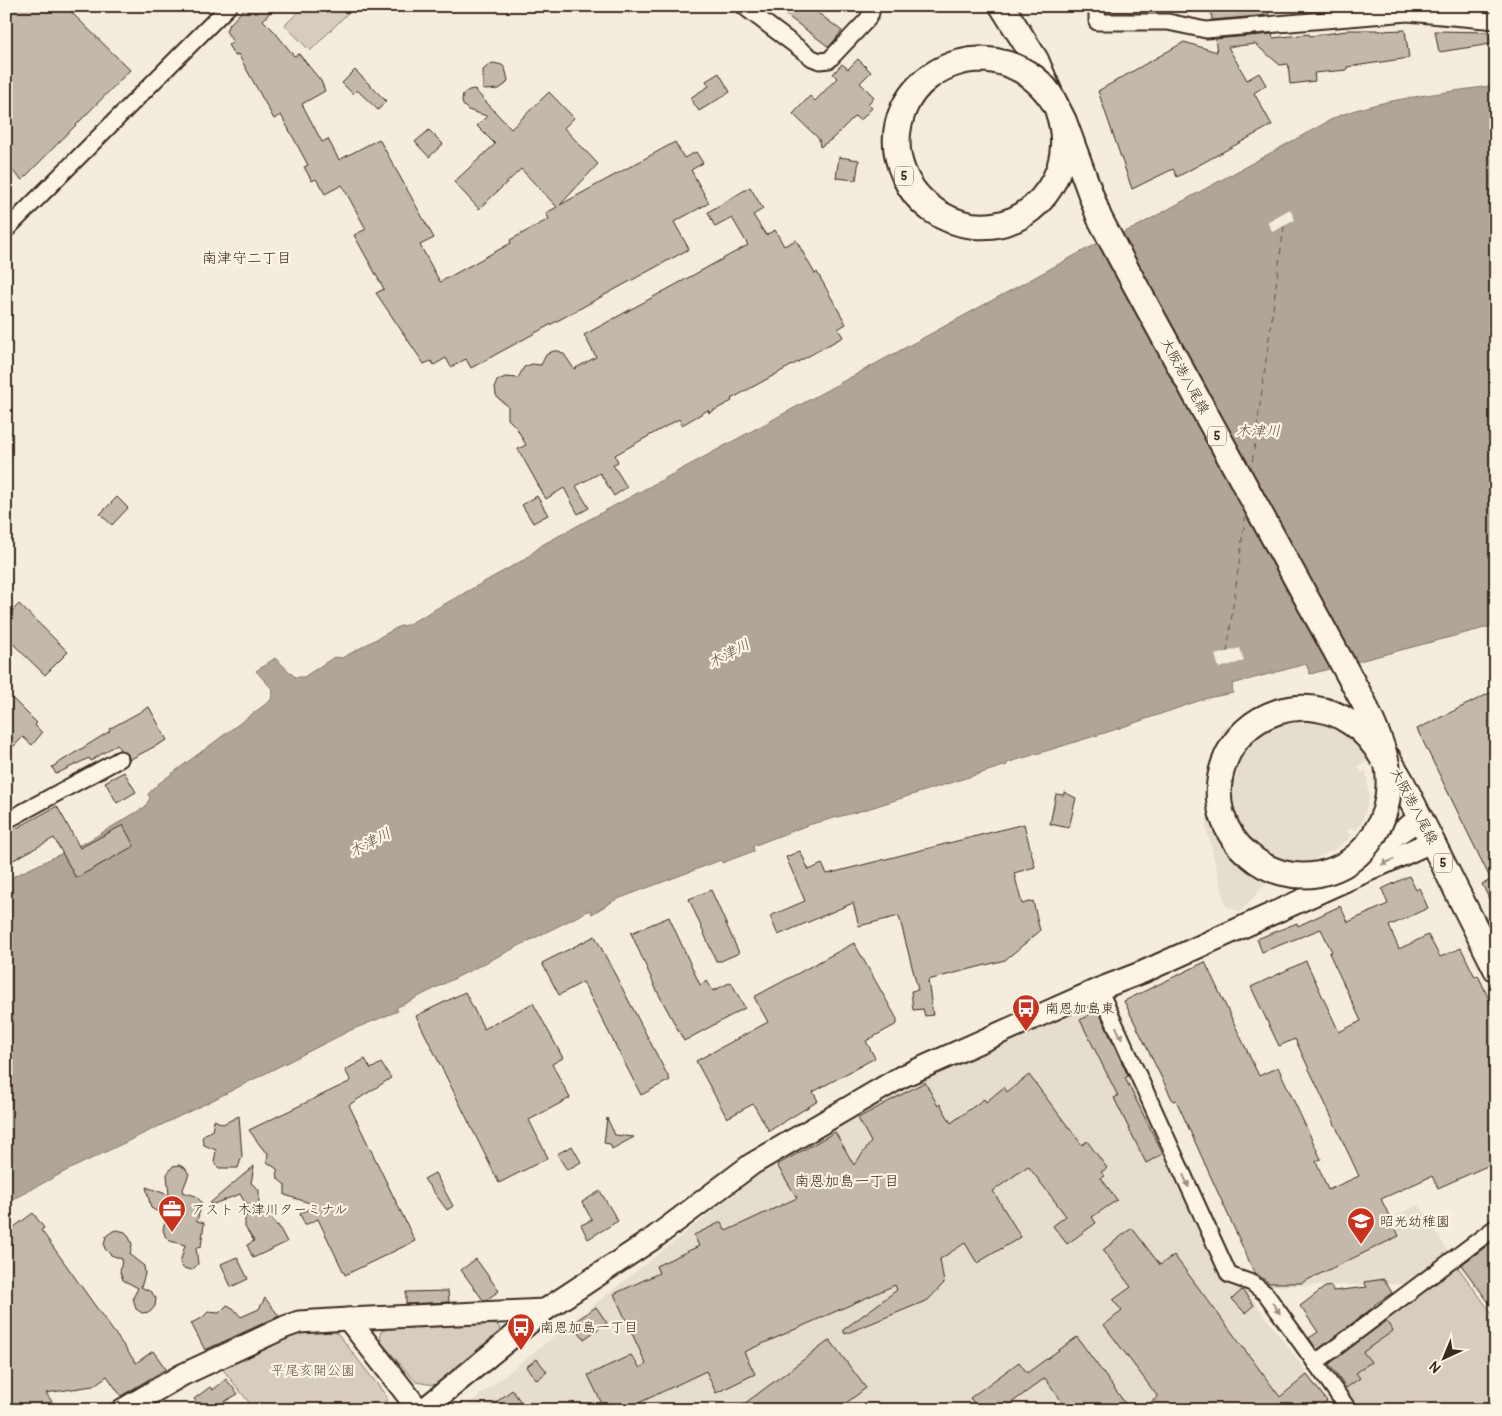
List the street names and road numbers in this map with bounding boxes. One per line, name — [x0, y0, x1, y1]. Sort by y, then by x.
road number: 5 — [895, 167, 913, 186]
street label: 大阪港八尾線 — [1157, 335, 1213, 417]
road number: 5 — [1208, 426, 1226, 446]
street label: 大阪港八尾線 — [1387, 765, 1441, 847]
road number: 5 — [1434, 854, 1452, 872]

